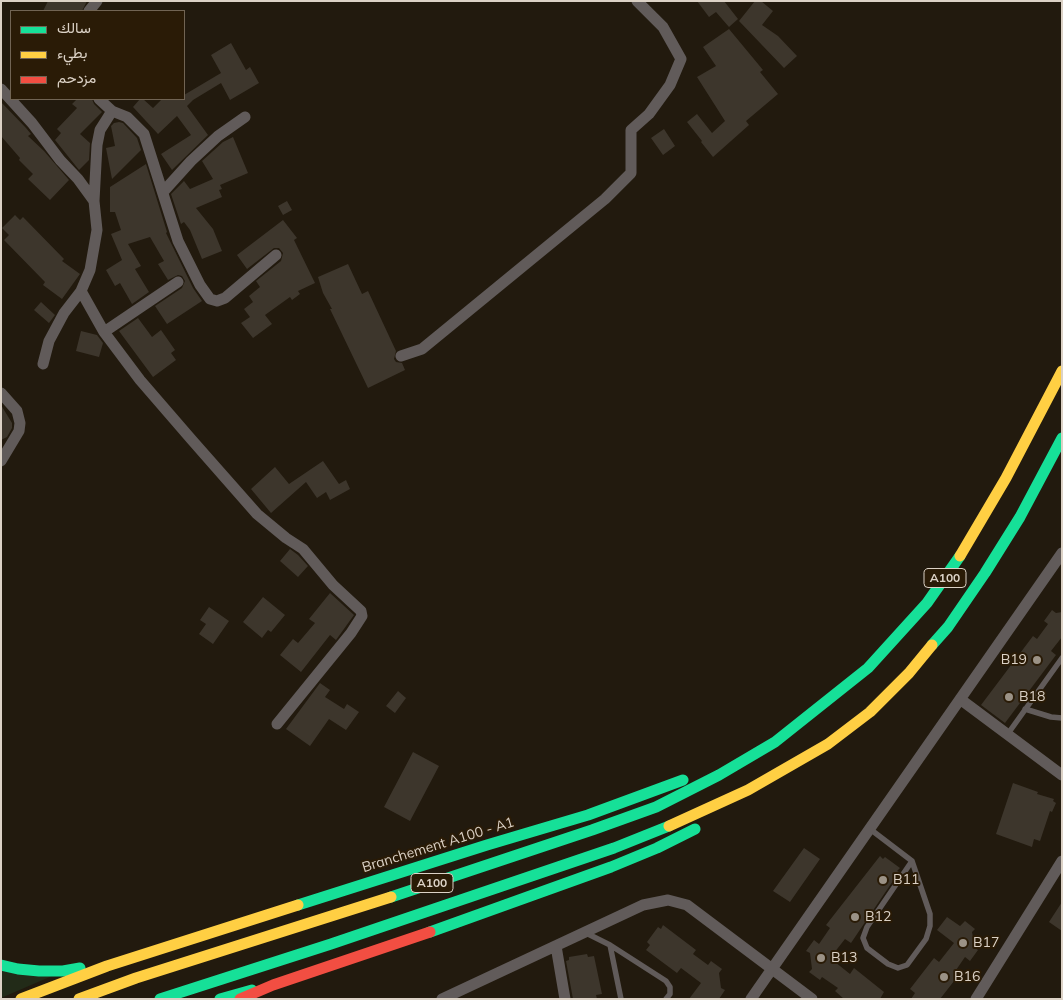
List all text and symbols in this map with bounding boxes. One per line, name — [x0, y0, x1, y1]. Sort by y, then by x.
legend — [10, 10, 185, 100]
text: سالك — [57, 18, 91, 37]
text: بطيء — [57, 43, 87, 62]
text: مزدحم — [57, 68, 96, 87]
road number: A100 — [924, 568, 966, 588]
place label: B19 — [1001, 652, 1027, 668]
marker: B19 — [1031, 654, 1043, 666]
place label: B18 — [1019, 689, 1045, 705]
marker: B18 — [1003, 691, 1015, 703]
street label: Branchement A100 - A1 — [360, 814, 516, 876]
place label: B11 — [893, 872, 919, 888]
road number: A100 — [411, 874, 453, 892]
marker: B11 — [877, 874, 889, 886]
place label: B12 — [865, 909, 891, 925]
marker: B12 — [849, 911, 861, 923]
place label: B17 — [973, 935, 999, 951]
marker: B17 — [957, 937, 969, 949]
place label: B13 — [831, 950, 857, 966]
marker: B13 — [815, 952, 827, 964]
place label: B16 — [954, 969, 980, 985]
marker: B16 — [938, 971, 950, 983]

